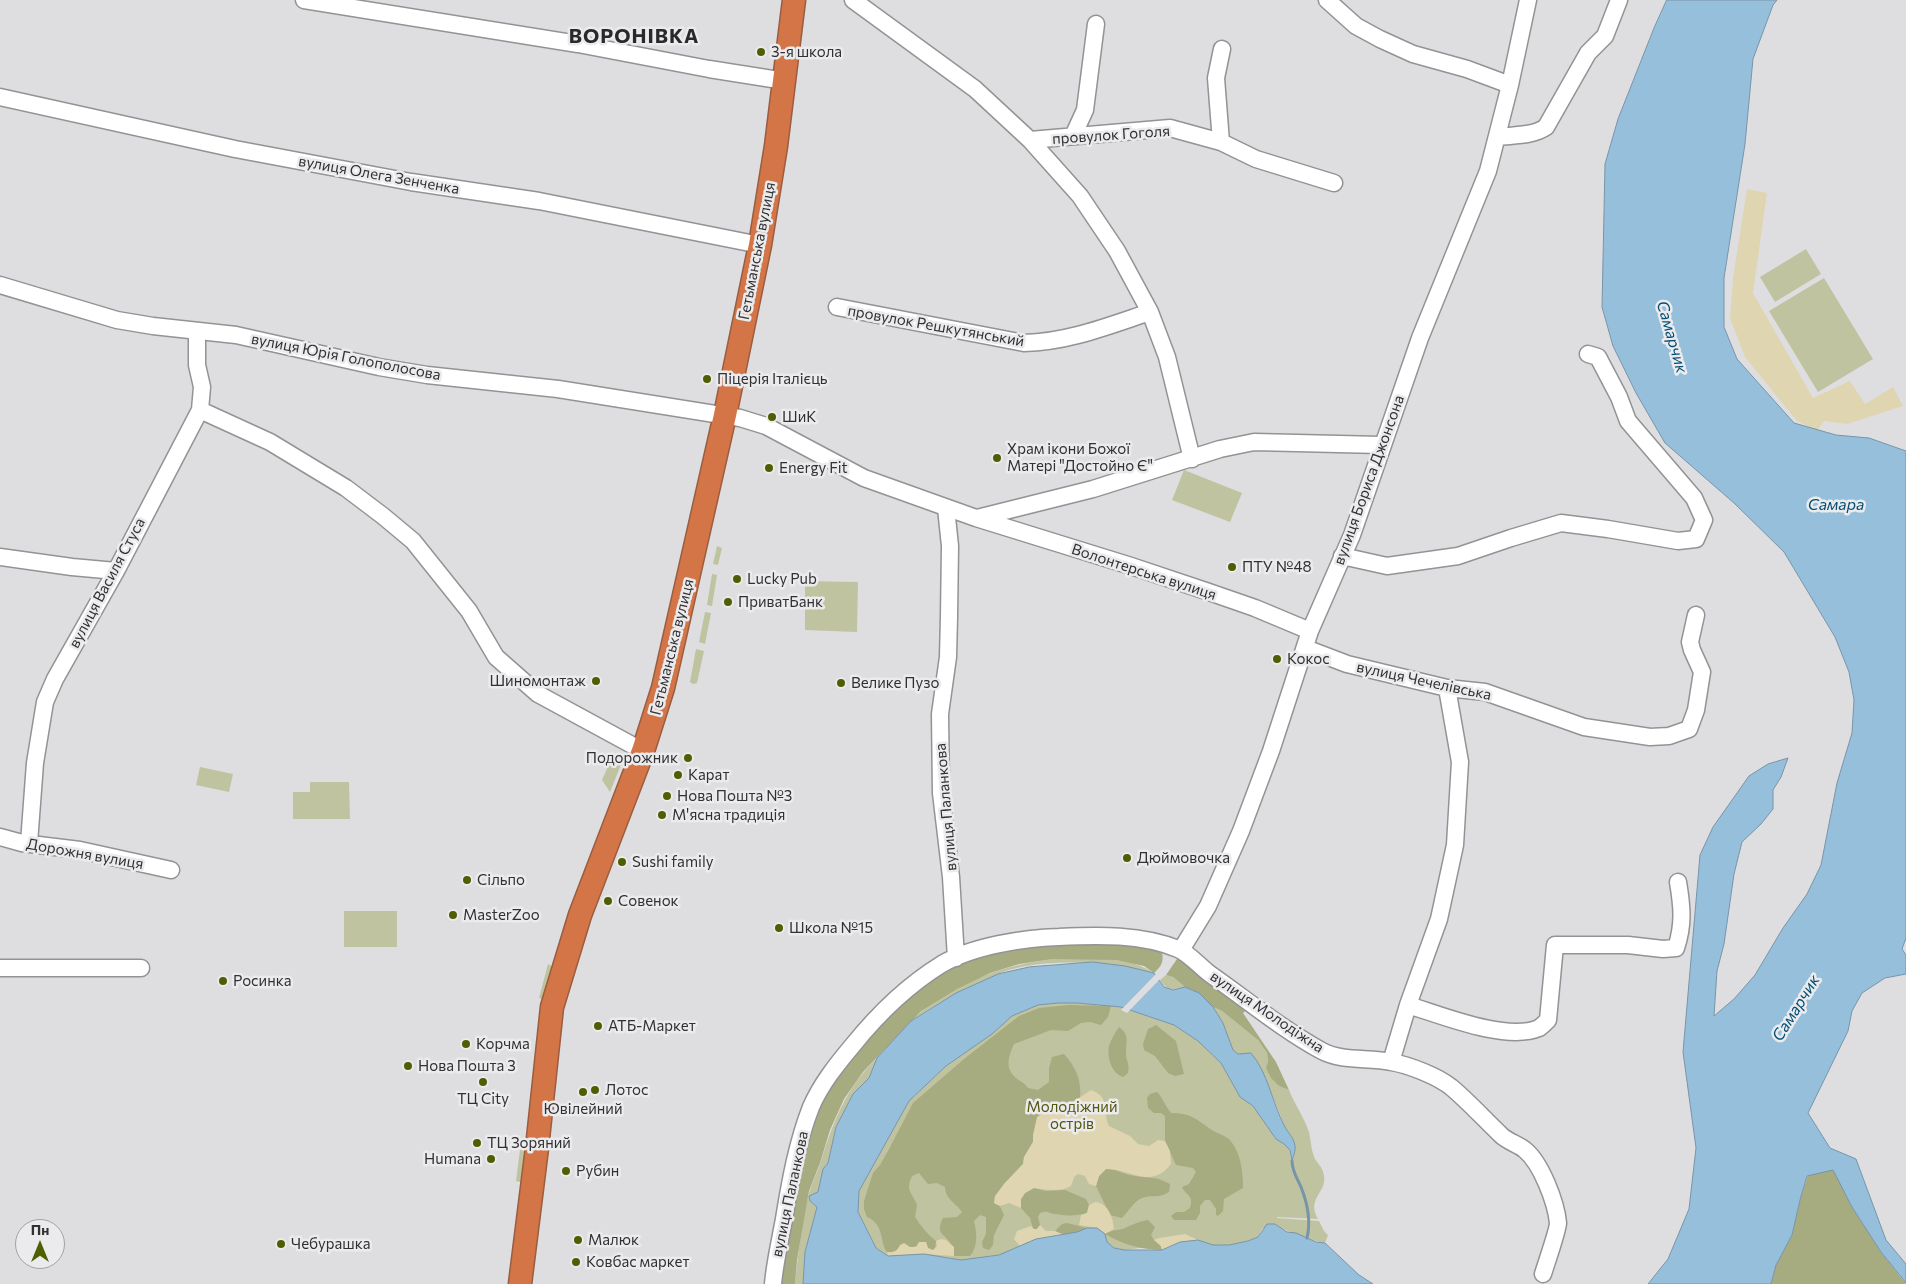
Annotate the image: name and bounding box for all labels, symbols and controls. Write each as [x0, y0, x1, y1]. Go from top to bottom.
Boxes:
district label: ВОРОНІВКА [568, 24, 700, 48]
place label: 3-я школа [771, 43, 842, 61]
marker: 3-я школа [755, 46, 767, 58]
street label: провулок Гоголя [1051, 122, 1171, 148]
street label: вулиця Олега Зенченка [297, 152, 461, 198]
street label: Гетьманська вулиця [735, 181, 779, 321]
water label: Самарчик [1653, 299, 1691, 375]
street label: провулок Решкутянський [846, 302, 1026, 350]
street label: вулиця Юрія Голополосова [250, 330, 442, 384]
place label: Піцерія Італієць [717, 370, 828, 388]
marker: Піцерія Італієць [701, 373, 713, 385]
street label: вулиця Бориса Джонсона [1330, 393, 1408, 567]
place label: ШиК [782, 408, 816, 426]
marker: ШиК [766, 411, 778, 423]
place label: Храм ікони Божої Матері "Достойно Є" [1007, 440, 1153, 475]
marker: Храм ікони Божої Матері "Достойно Є" [991, 452, 1003, 464]
place label: Energy Fit [779, 459, 848, 477]
marker: Energy Fit [763, 462, 775, 474]
water label: Самара [1808, 495, 1864, 515]
street label: вулиця Василя Стуса [65, 515, 149, 651]
street label: Волонтерська вулиця [1069, 540, 1219, 604]
place label: ПТУ №48 [1242, 558, 1312, 576]
marker: ПТУ №48 [1226, 561, 1238, 573]
place label: Lucky Pub [747, 570, 817, 588]
marker: Lucky Pub [731, 573, 743, 585]
street label: Гетьманська вулиця [646, 577, 698, 717]
place label: ПриватБанк [738, 593, 823, 611]
marker: ПриватБанк [722, 596, 734, 608]
place label: Кокос [1287, 650, 1330, 668]
marker: Кокос [1271, 653, 1283, 665]
street label: вулиця Чечелівська [1355, 658, 1493, 704]
place label: Шиномонтаж [489, 672, 586, 690]
place label: Велике Пузо [851, 674, 940, 692]
marker: Шиномонтаж [590, 675, 602, 687]
marker: Велике Пузо [835, 677, 847, 689]
street label: вулиця Паланкова [931, 742, 961, 872]
place label: Подорожник [586, 749, 678, 767]
marker: Подорожник [682, 752, 694, 764]
place label: Карат [688, 766, 729, 784]
marker: Карат [672, 769, 684, 781]
place label: Нова Пошта №3 [677, 787, 792, 805]
marker: Нова Пошта №3 [661, 790, 673, 802]
place label: М'ясна традиція [672, 806, 785, 824]
marker: М'ясна традиція [656, 809, 668, 821]
street label: Дорожня вулиця [25, 835, 145, 873]
place label: Дюймовочка [1137, 849, 1230, 867]
marker: Дюймовочка [1121, 852, 1133, 864]
place label: Sushi family [632, 853, 713, 871]
marker: Sushi family [616, 856, 628, 868]
place label: Сільпо [477, 871, 525, 889]
marker: Сільпо [461, 874, 473, 886]
place label: Совенок [618, 892, 679, 910]
marker: Совенок [602, 895, 614, 907]
place label: MasterZoo [463, 906, 540, 924]
marker: MasterZoo [447, 909, 459, 921]
place label: Школа №15 [789, 919, 873, 937]
marker: Школа №15 [773, 922, 785, 934]
street label: вулиця Молодіжна [1207, 967, 1327, 1057]
water label: Самарчик [1768, 971, 1824, 1045]
place label: Росинка [233, 972, 291, 990]
marker: Росинка [217, 975, 229, 987]
place label: АТБ-Маркет [608, 1017, 696, 1035]
marker: АТБ-Маркет [592, 1020, 604, 1032]
place label: Корчма [476, 1035, 530, 1053]
marker: Корчма [460, 1038, 472, 1050]
place label: Нова Пошта 3 [418, 1057, 516, 1075]
marker: Нова Пошта 3 [402, 1060, 414, 1072]
marker: ТЦ City [477, 1076, 489, 1088]
place label: Лотос [605, 1081, 648, 1099]
marker: Лотос [589, 1084, 601, 1096]
marker: Ювілейний [577, 1086, 589, 1098]
place label: ТЦ City [457, 1090, 509, 1108]
park label: Молодіжний острів [1027, 1098, 1117, 1133]
place label: Ювілейний [543, 1100, 623, 1118]
street label: вулиця Паланкова [768, 1129, 812, 1259]
place label: ТЦ Зоряний [487, 1134, 571, 1152]
marker: ТЦ Зоряний [471, 1137, 483, 1149]
place label: Humana [424, 1150, 481, 1168]
marker: Humana [485, 1153, 497, 1165]
place label: Рубин [576, 1162, 619, 1180]
marker: Рубин [560, 1165, 572, 1177]
north arrow [15, 1219, 65, 1269]
text: Пн [31, 1221, 49, 1238]
place label: Малюк [588, 1231, 639, 1249]
marker: Малюк [572, 1234, 584, 1246]
place label: Чебурашка [291, 1235, 370, 1253]
marker: Чебурашка [275, 1238, 287, 1250]
place label: Ковбас маркет [586, 1253, 689, 1271]
marker: Ковбас маркет [570, 1256, 582, 1268]

